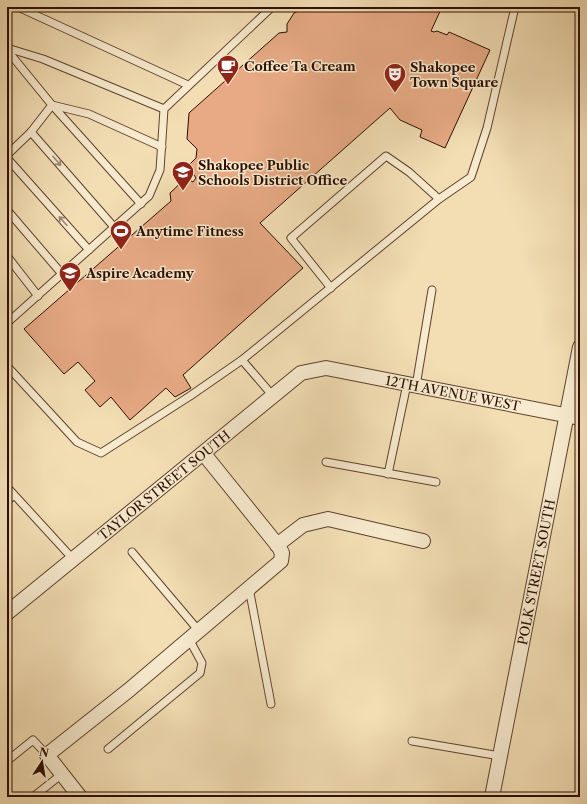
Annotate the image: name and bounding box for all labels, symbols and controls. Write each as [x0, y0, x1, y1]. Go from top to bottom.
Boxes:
cafe icon: Coffee Ta Cream [215, 53, 241, 86]
place label: Coffee Ta Cream [244, 58, 356, 74]
place label: Shakopee Town Square [410, 59, 499, 90]
theatre icon: Shakopee Town Square [382, 61, 408, 94]
one-way arrow [52, 156, 61, 166]
place label: Shakopee Public Schools District Office [198, 157, 347, 188]
school or university icon: Shakopee Public Schools District Office [170, 159, 196, 192]
one-way arrow [59, 215, 68, 226]
sports icon: Anytime Fitness [108, 218, 134, 251]
place label: Anytime Fitness [135, 223, 244, 239]
school or university icon: Aspire Academy [57, 260, 83, 293]
place label: Aspire Academy [85, 265, 195, 281]
street label: 12TH AVENUE WEST [384, 372, 522, 414]
street label: TAYLOR STREET SOUTH [95, 427, 233, 543]
street label: POLK STREET SOUTH [514, 498, 558, 646]
north arrow [22, 742, 62, 782]
text: N [38, 744, 51, 760]

